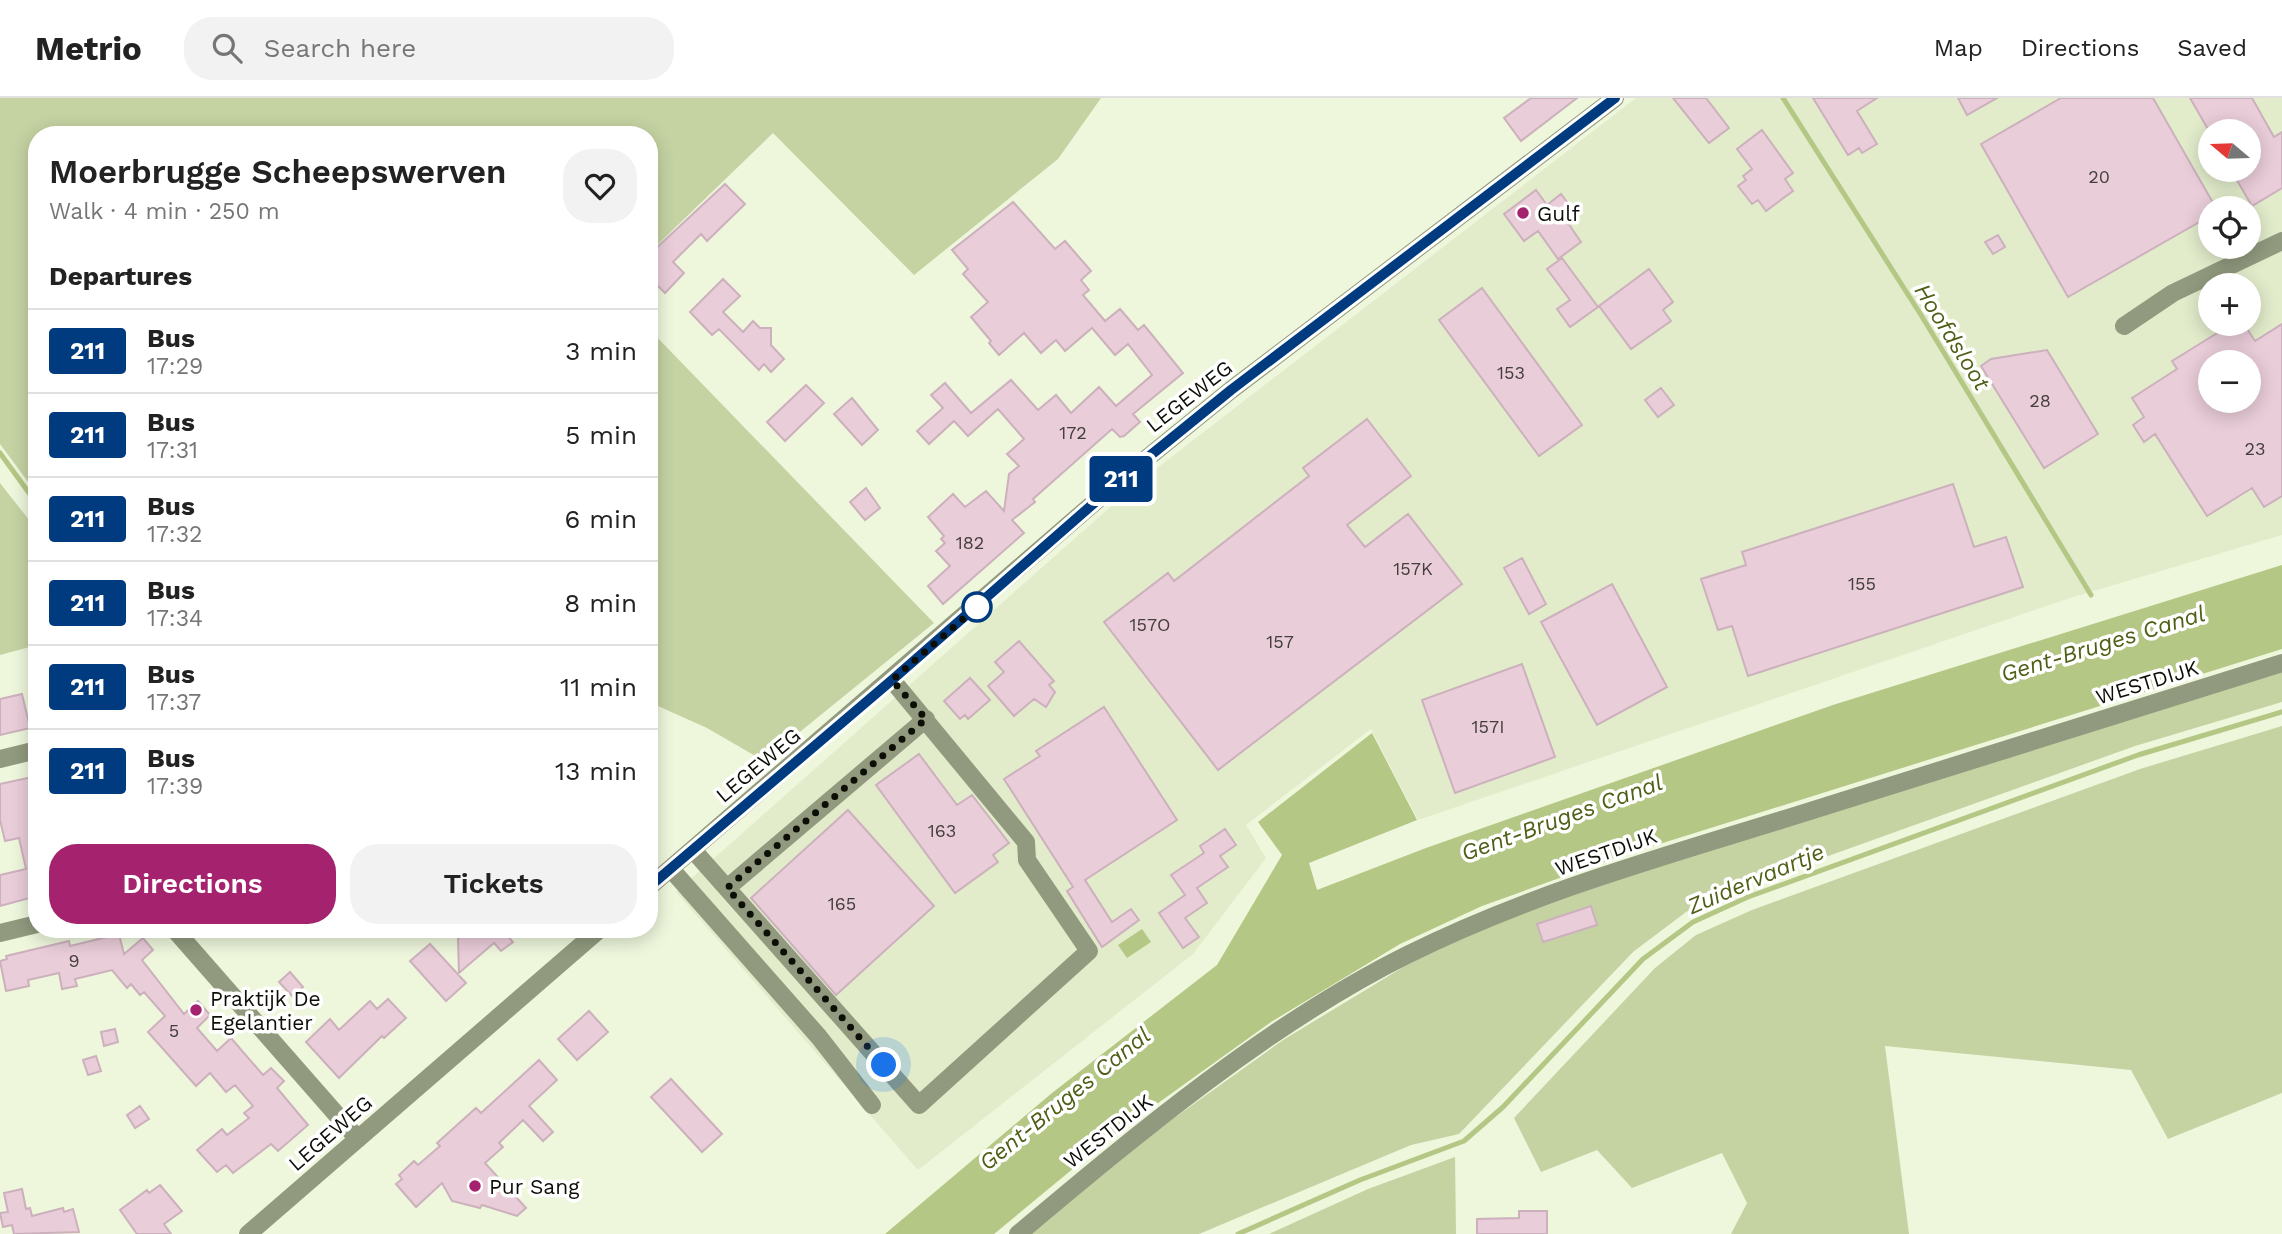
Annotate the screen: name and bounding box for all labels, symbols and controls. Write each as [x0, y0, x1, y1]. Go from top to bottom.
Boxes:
search box [184, 17, 674, 80]
text: Metrio [35, 29, 142, 68]
icon: search [208, 29, 246, 67]
text: Search here [264, 33, 416, 63]
text: Map [1934, 34, 1983, 62]
text: Directions [2021, 34, 2139, 62]
text: Saved [2177, 34, 2247, 62]
north arrow [2198, 119, 2261, 182]
map controls [2198, 119, 2261, 413]
button: heart [563, 149, 637, 223]
text: Moerbrugge Scheepswerven [49, 152, 507, 191]
house number: 20 [2088, 166, 2110, 187]
button: locate [2198, 196, 2261, 259]
text: Walk · 4 min · 250 m [49, 198, 280, 225]
place label: Gulf [1537, 201, 1580, 226]
marker: Gulf [1515, 205, 1531, 221]
text: Departures [49, 261, 192, 291]
button: + [2198, 273, 2261, 336]
water label: Hoofdsloot [1909, 279, 1996, 396]
text: Bus [147, 323, 195, 353]
text: 3 min [565, 336, 637, 366]
text: 211 [70, 337, 105, 365]
button: − [2198, 350, 2261, 413]
text: 17:29 [147, 353, 203, 380]
street label: LEGEWEG [1141, 355, 1237, 437]
house number: 153 [1497, 362, 1525, 383]
house number: 28 [2029, 390, 2051, 411]
text: Bus [147, 407, 195, 437]
text: 5 min [565, 420, 637, 450]
text: 211 [70, 421, 105, 449]
house number: 172 [1059, 422, 1087, 443]
text: 17:31 [147, 437, 198, 464]
house number: 23 [2245, 438, 2266, 459]
line badge: 211 [1081, 456, 1161, 502]
text: 211 [1104, 465, 1139, 493]
text: Bus [147, 491, 195, 521]
text: 6 min [565, 504, 637, 534]
text: 211 [70, 505, 105, 533]
text: 17:32 [147, 521, 203, 548]
house number: 182 [956, 532, 984, 553]
house number: 157K [1393, 558, 1433, 579]
house number: 155 [1848, 573, 1876, 594]
text: Bus [147, 575, 195, 605]
text: 8 min [564, 588, 637, 618]
text: 211 [70, 589, 105, 617]
unlabelled marker [962, 592, 992, 622]
water label: Gent-Bruges Canal [1997, 600, 2209, 688]
text: 17:34 [147, 605, 203, 632]
house number: 157O [1130, 614, 1170, 635]
house number: 157 [1266, 631, 1294, 652]
street label: WESTDIJK [2093, 654, 2202, 709]
text: Bus [147, 659, 195, 689]
text: 11 min [560, 672, 637, 702]
text: 211 [70, 673, 105, 701]
text: 17:37 [147, 689, 201, 716]
house number: 157I [1472, 716, 1504, 737]
street label: LEGEWEG [711, 722, 805, 808]
text: Bus [147, 743, 195, 773]
text: 13 min [555, 756, 637, 786]
text: 211 [70, 757, 105, 785]
water label: Gent-Bruges Canal [1458, 769, 1666, 867]
text: 17:39 [147, 773, 203, 800]
house number: 163 [928, 820, 956, 841]
street label: WESTDIJK [1552, 823, 1660, 881]
water label: Zuidervaartje [1683, 838, 1828, 920]
button: Directions [49, 844, 336, 924]
button: Tickets [350, 844, 637, 924]
house number: 165 [828, 893, 856, 914]
house number: 9 [68, 950, 80, 971]
place label: Praktijk De Egelantier [210, 986, 321, 1035]
marker: Praktijk De Egelantier [188, 1002, 204, 1018]
house number: 5 [169, 1020, 179, 1041]
water label: Gent-Bruges Canal [974, 1022, 1156, 1176]
your location [866, 1047, 901, 1082]
street label: WESTDIJK [1058, 1088, 1158, 1174]
street label: LEGEWEG [283, 1090, 377, 1176]
place label: Pur Sang [489, 1174, 580, 1199]
marker: Pur Sang [467, 1178, 483, 1194]

